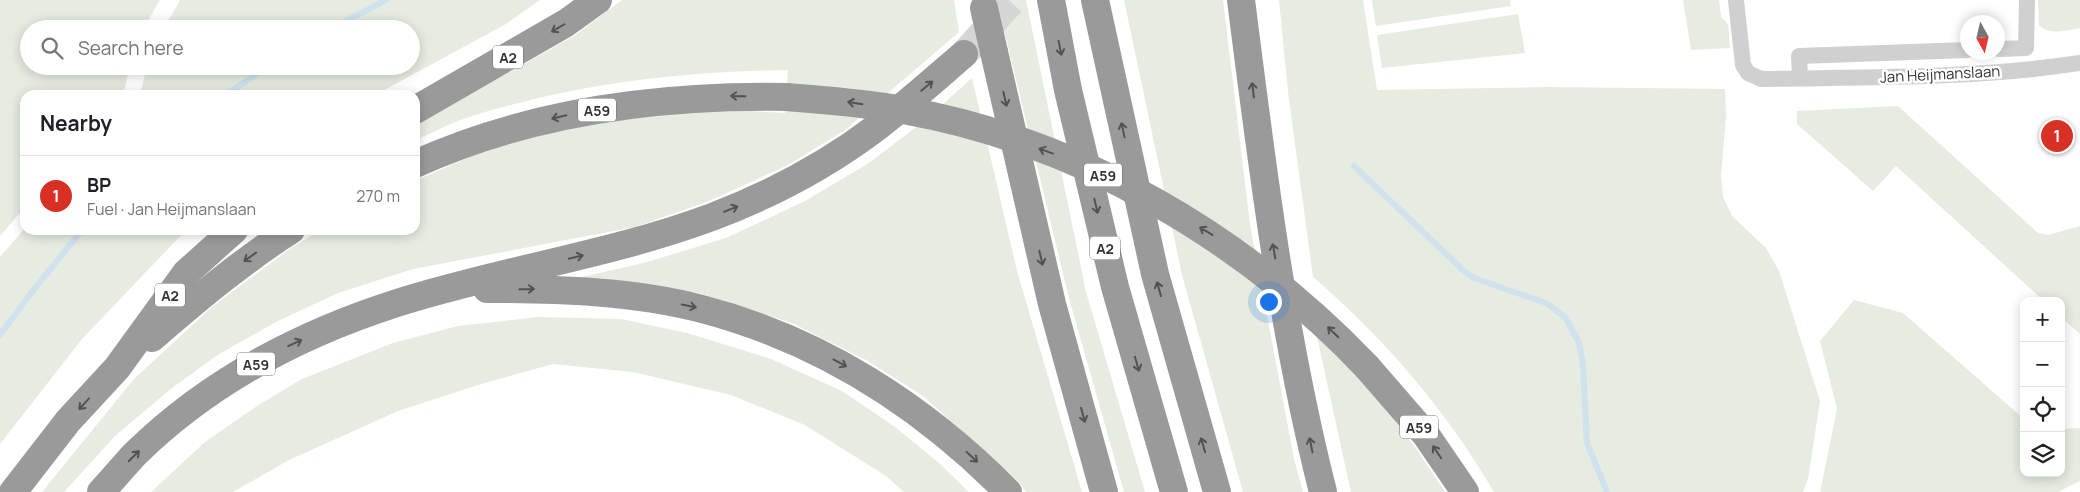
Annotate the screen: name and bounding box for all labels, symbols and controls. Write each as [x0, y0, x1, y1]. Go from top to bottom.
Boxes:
north arrow [1960, 15, 2005, 60]
search box [20, 20, 420, 75]
one-way arrow [551, 23, 566, 33]
icon: search [38, 34, 66, 62]
text: Search here [78, 35, 184, 61]
one-way arrow [1056, 39, 1065, 55]
road number: A2 [493, 46, 523, 68]
street label: Jan Heijmanslaan [1879, 60, 2001, 88]
one-way arrow [920, 81, 933, 92]
one-way arrow [1248, 82, 1258, 98]
one-way arrow [730, 91, 746, 101]
one-way arrow [1001, 91, 1010, 107]
one-way arrow [847, 97, 863, 107]
road number: A59 [578, 98, 616, 122]
text: Nearby [40, 109, 112, 137]
one-way arrow [552, 113, 568, 122]
pin: 1 [2041, 117, 2073, 155]
one-way arrow [1118, 123, 1127, 139]
one-way arrow [1038, 146, 1054, 155]
road number: A59 [1084, 164, 1122, 186]
text: BP [87, 172, 111, 198]
text: 1 [52, 185, 60, 207]
text: 270 m [356, 185, 400, 207]
text: Fuel · Jan Heijmanslaan [87, 198, 256, 220]
one-way arrow [1092, 198, 1101, 214]
one-way arrow [723, 204, 738, 213]
one-way arrow [1200, 226, 1214, 236]
road number: A2 [1090, 237, 1120, 260]
one-way arrow [1269, 243, 1279, 259]
one-way arrow [1037, 249, 1046, 265]
one-way arrow [567, 251, 583, 261]
one-way arrow [243, 252, 257, 262]
one-way arrow [1154, 281, 1163, 297]
road number: A2 [155, 284, 185, 306]
one-way arrow [518, 284, 535, 294]
your location [1256, 289, 1282, 315]
map controls [2020, 297, 2065, 477]
button: + [2020, 297, 2065, 342]
one-way arrow [680, 302, 696, 311]
one-way arrow [1327, 326, 1339, 338]
one-way arrow [287, 338, 302, 347]
button: − [2020, 342, 2065, 387]
road number: A59 [237, 352, 275, 376]
one-way arrow [1132, 355, 1142, 371]
one-way arrow [832, 359, 847, 368]
button: locate [2020, 387, 2065, 432]
one-way arrow [78, 398, 90, 411]
one-way arrow [1078, 407, 1088, 423]
road number: A59 [1400, 416, 1438, 438]
button: layers [2020, 432, 2065, 477]
one-way arrow [1306, 437, 1315, 453]
one-way arrow [1198, 438, 1208, 454]
one-way arrow [1432, 445, 1442, 459]
one-way arrow [128, 450, 140, 462]
one-way arrow [966, 451, 979, 463]

